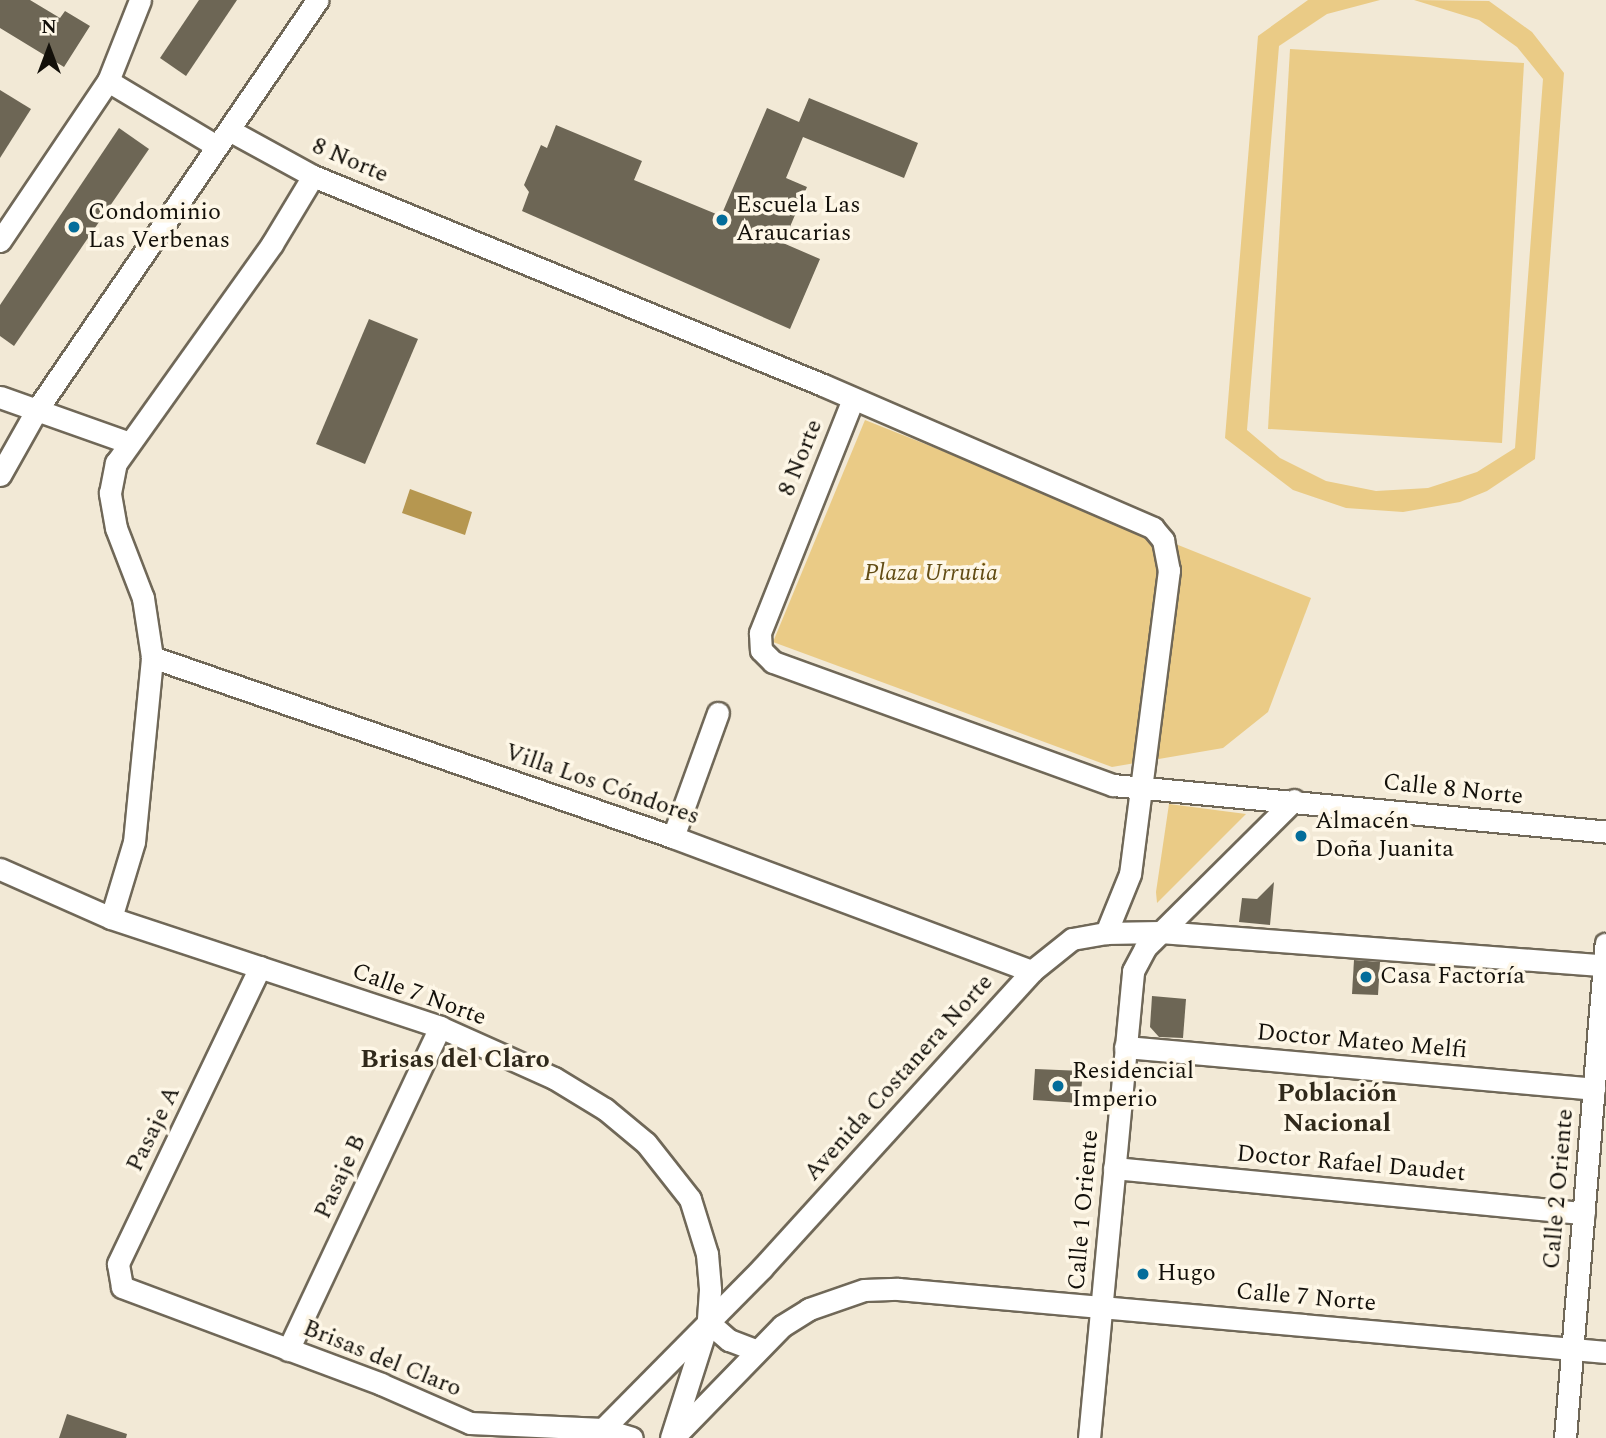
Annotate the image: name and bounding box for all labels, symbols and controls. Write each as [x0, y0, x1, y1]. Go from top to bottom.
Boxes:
text: N [41, 13, 57, 42]
north arrow [14, 14, 84, 84]
street label: 8 Norte [308, 132, 392, 190]
place label: Escuela Las Araucarias [736, 192, 861, 248]
place label: Condominio Las Verbenas [88, 199, 230, 255]
marker: Escuela Las Araucarias [714, 212, 730, 228]
marker: Condominio Las Verbenas [66, 219, 82, 235]
street label: 8 Norte [773, 416, 829, 500]
park label: Plaza Urrutia [864, 560, 998, 588]
street label: Villa Los Cóndores [501, 738, 703, 832]
street label: Calle 8 Norte [1382, 768, 1524, 812]
place label: Almacén Doña Juanita [1315, 808, 1454, 864]
marker: Almacén Doña Juanita [1293, 828, 1309, 844]
street label: Calle 7 Norte [348, 957, 490, 1033]
place label: Casa Factoría [1380, 963, 1525, 991]
street label: Avenida Costanera Norte [799, 969, 999, 1187]
marker: Casa Factoría [1358, 969, 1374, 985]
street label: Doctor Mateo Melfi [1255, 1018, 1469, 1066]
district label: Brisas del Claro [360, 1044, 550, 1076]
place label: Residencial Imperio [1072, 1058, 1194, 1114]
marker: Residencial Imperio [1050, 1078, 1066, 1094]
district label: Población Nacional [1277, 1078, 1397, 1140]
street label: Pasaje A [121, 1081, 187, 1177]
street label: Calle 2 Oriente [1538, 1108, 1580, 1270]
street label: Calle 1 Oriente [1063, 1129, 1105, 1291]
street label: Pasaje B [309, 1130, 373, 1224]
street label: Doctor Rafael Daudet [1235, 1140, 1467, 1188]
place label: Hugo [1157, 1260, 1216, 1288]
marker: Hugo [1135, 1266, 1151, 1282]
street label: Calle 7 Norte [1235, 1278, 1377, 1318]
street label: Brisas del Claro [299, 1314, 465, 1404]

